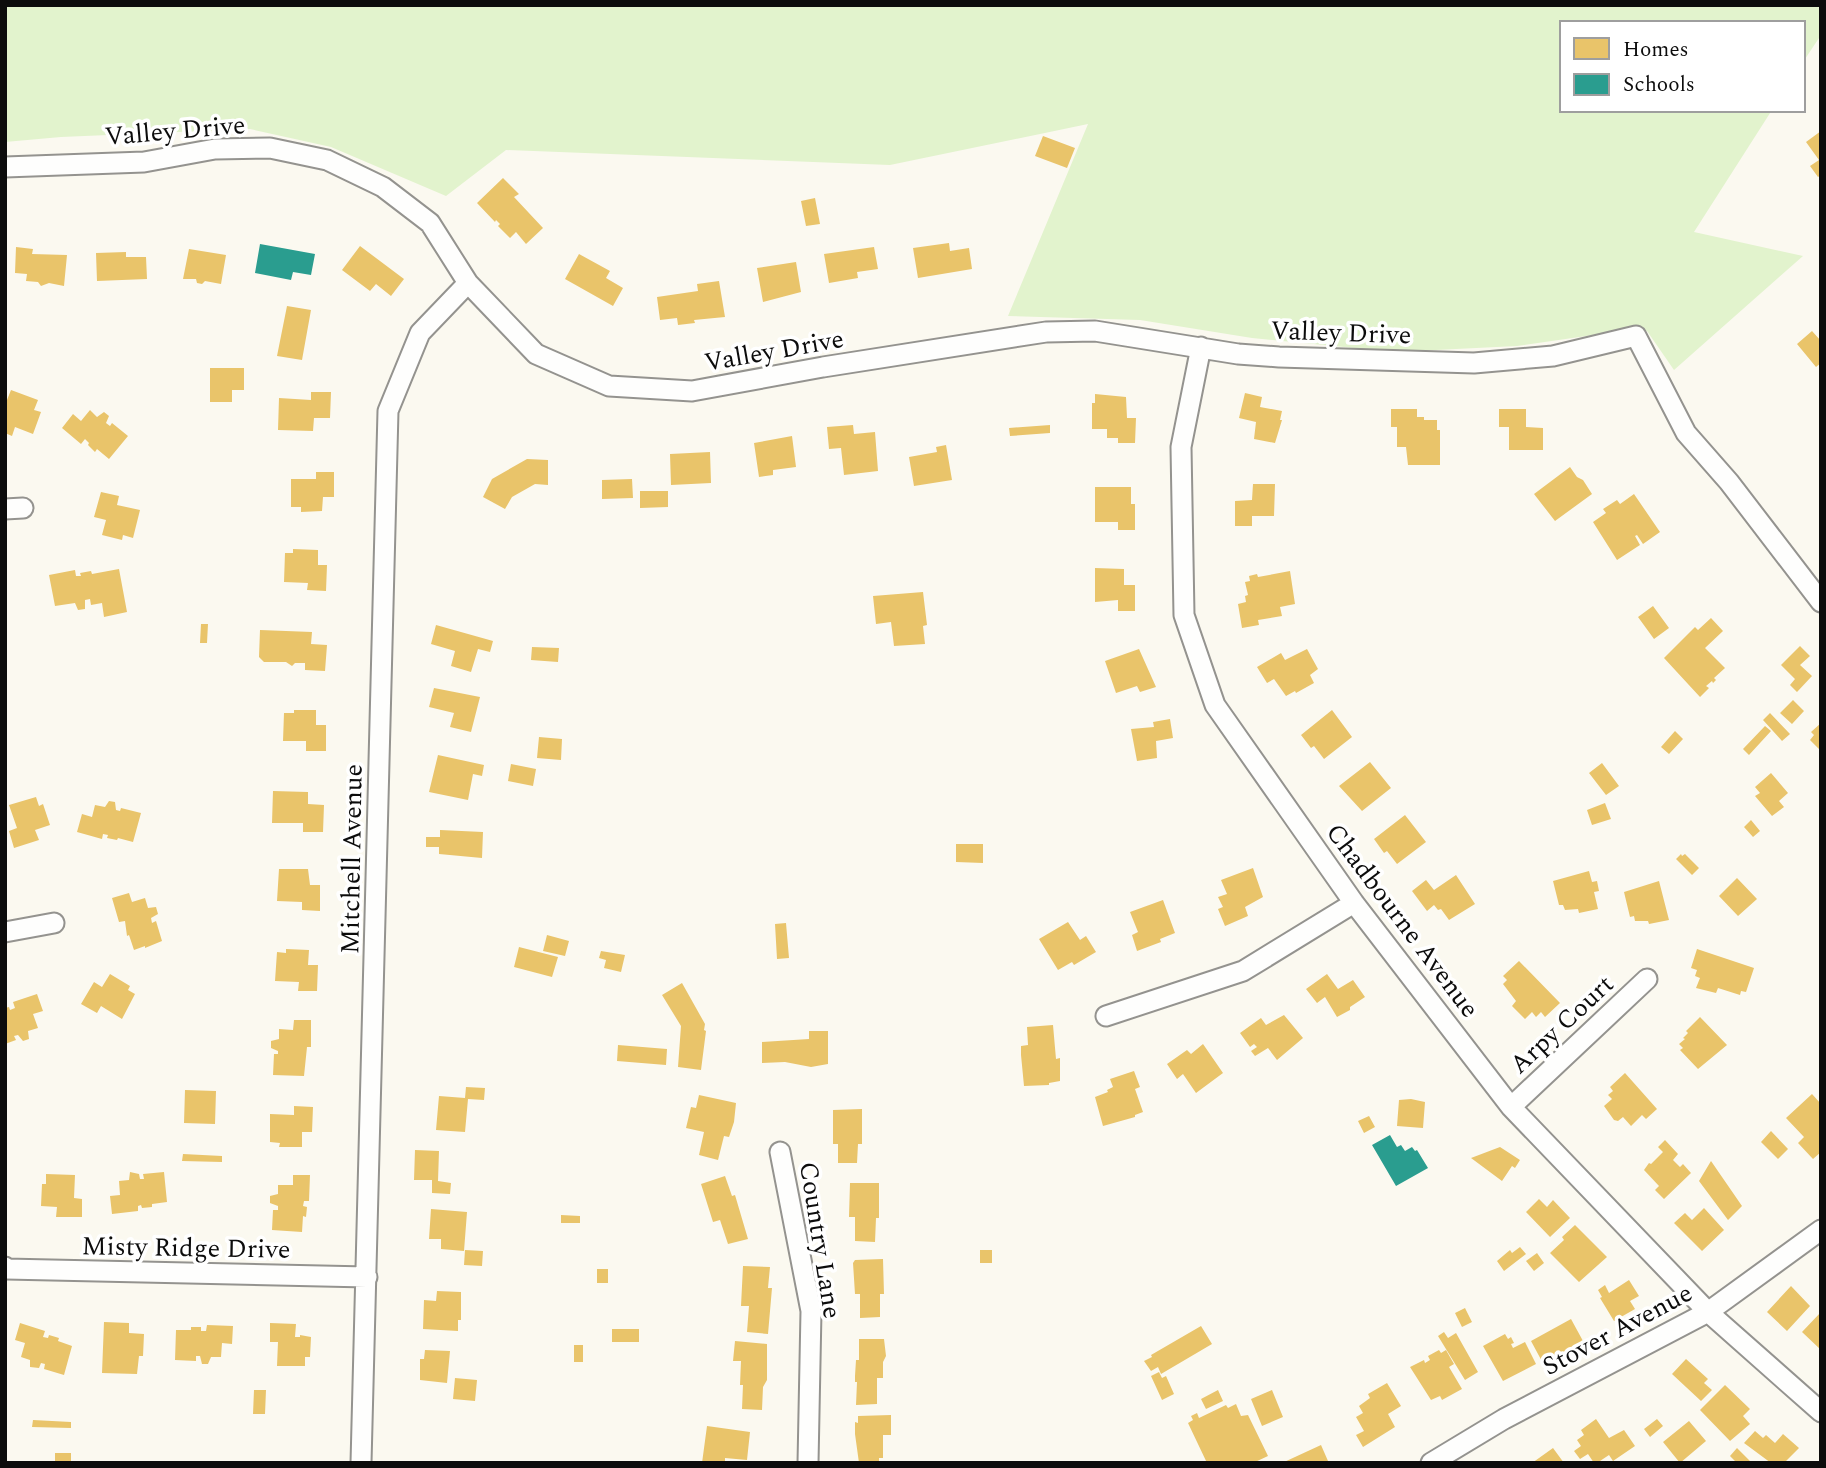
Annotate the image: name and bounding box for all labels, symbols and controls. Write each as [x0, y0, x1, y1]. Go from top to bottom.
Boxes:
legend [1560, 21, 1805, 112]
text: Homes [1623, 34, 1689, 66]
text: Schools [1623, 69, 1695, 101]
street label: Valley Drive [103, 105, 247, 157]
street label: Valley Drive [1270, 311, 1412, 355]
street label: Valley Drive [701, 319, 847, 383]
street label: Mitchell Avenue [330, 764, 374, 954]
street label: Chadbourne Avenue [1316, 815, 1489, 1026]
street label: Arpy Court [1500, 966, 1623, 1084]
street label: Country Lane [788, 1159, 852, 1321]
street label: Misty Ridge Drive [81, 1226, 291, 1270]
street label: Stover Avenue [1535, 1273, 1700, 1386]

